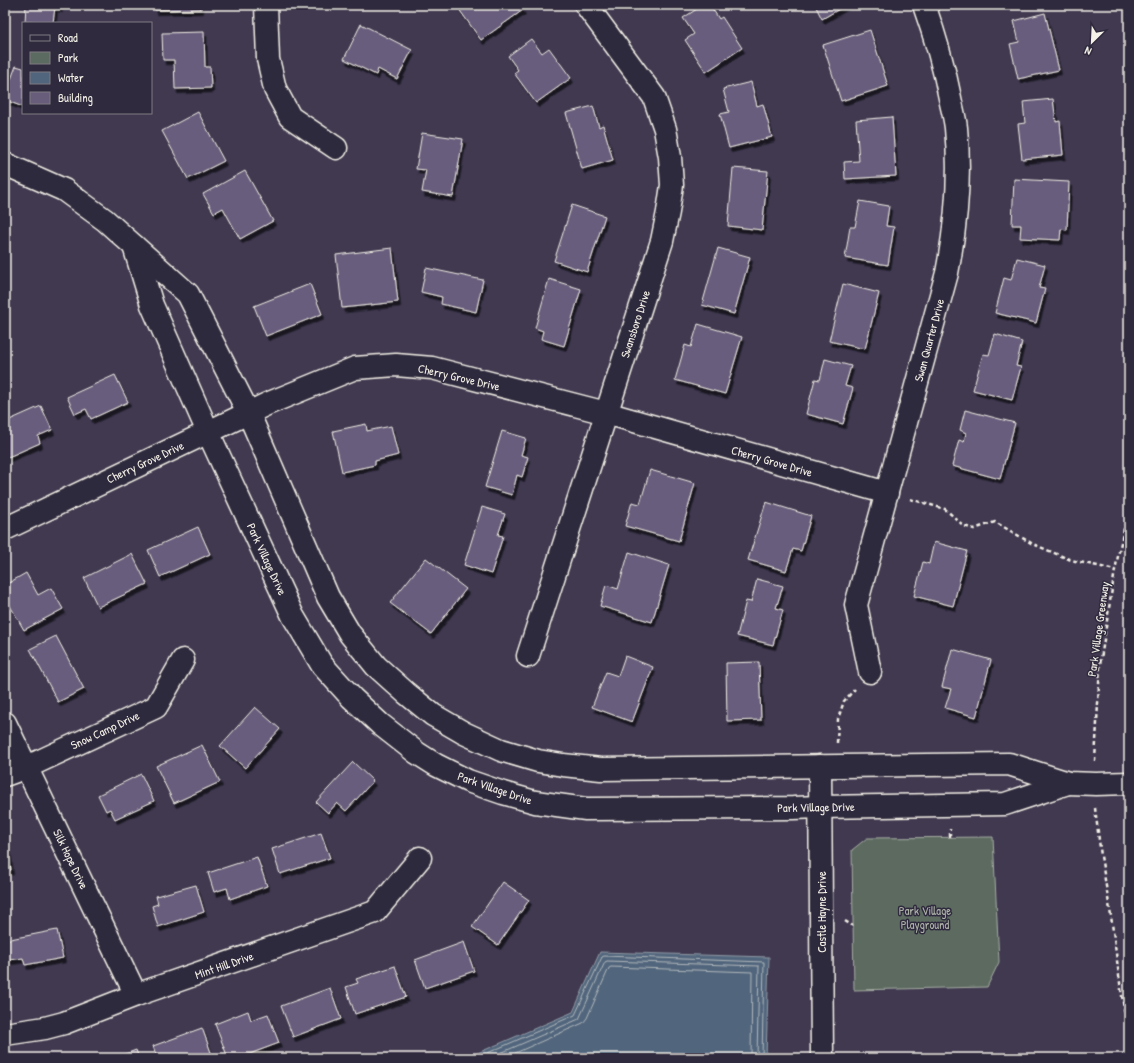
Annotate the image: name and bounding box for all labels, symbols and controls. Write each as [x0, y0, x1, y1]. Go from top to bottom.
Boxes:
legend [22, 22, 152, 114]
north arrow [1072, 22, 1112, 62]
text: Road [58, 29, 78, 46]
text: N [1082, 43, 1093, 59]
text: Park [58, 49, 78, 66]
text: Water [58, 69, 84, 86]
text: Building [58, 89, 93, 106]
street label: Swansboro Drive [616, 288, 654, 360]
street label: Swan Quarter Drive [910, 297, 948, 383]
street label: Cherry Grove Drive [416, 359, 502, 395]
street label: Cherry Grove Drive [104, 437, 187, 487]
street label: Cherry Grove Drive [729, 441, 815, 481]
street label: Park Village Drive [243, 520, 291, 598]
street label: Park Village Greenway [1083, 580, 1113, 678]
street label: Snow Camp Drive [68, 707, 142, 753]
street label: Park Village Drive [456, 767, 535, 809]
street label: Park Village Drive [777, 798, 855, 816]
street label: Silk Hope Drive [49, 826, 93, 892]
street label: Castle Hayne Drive [813, 871, 830, 953]
park label: Park Village Playground [899, 902, 951, 933]
street label: Mint Hill Drive [192, 947, 256, 983]

